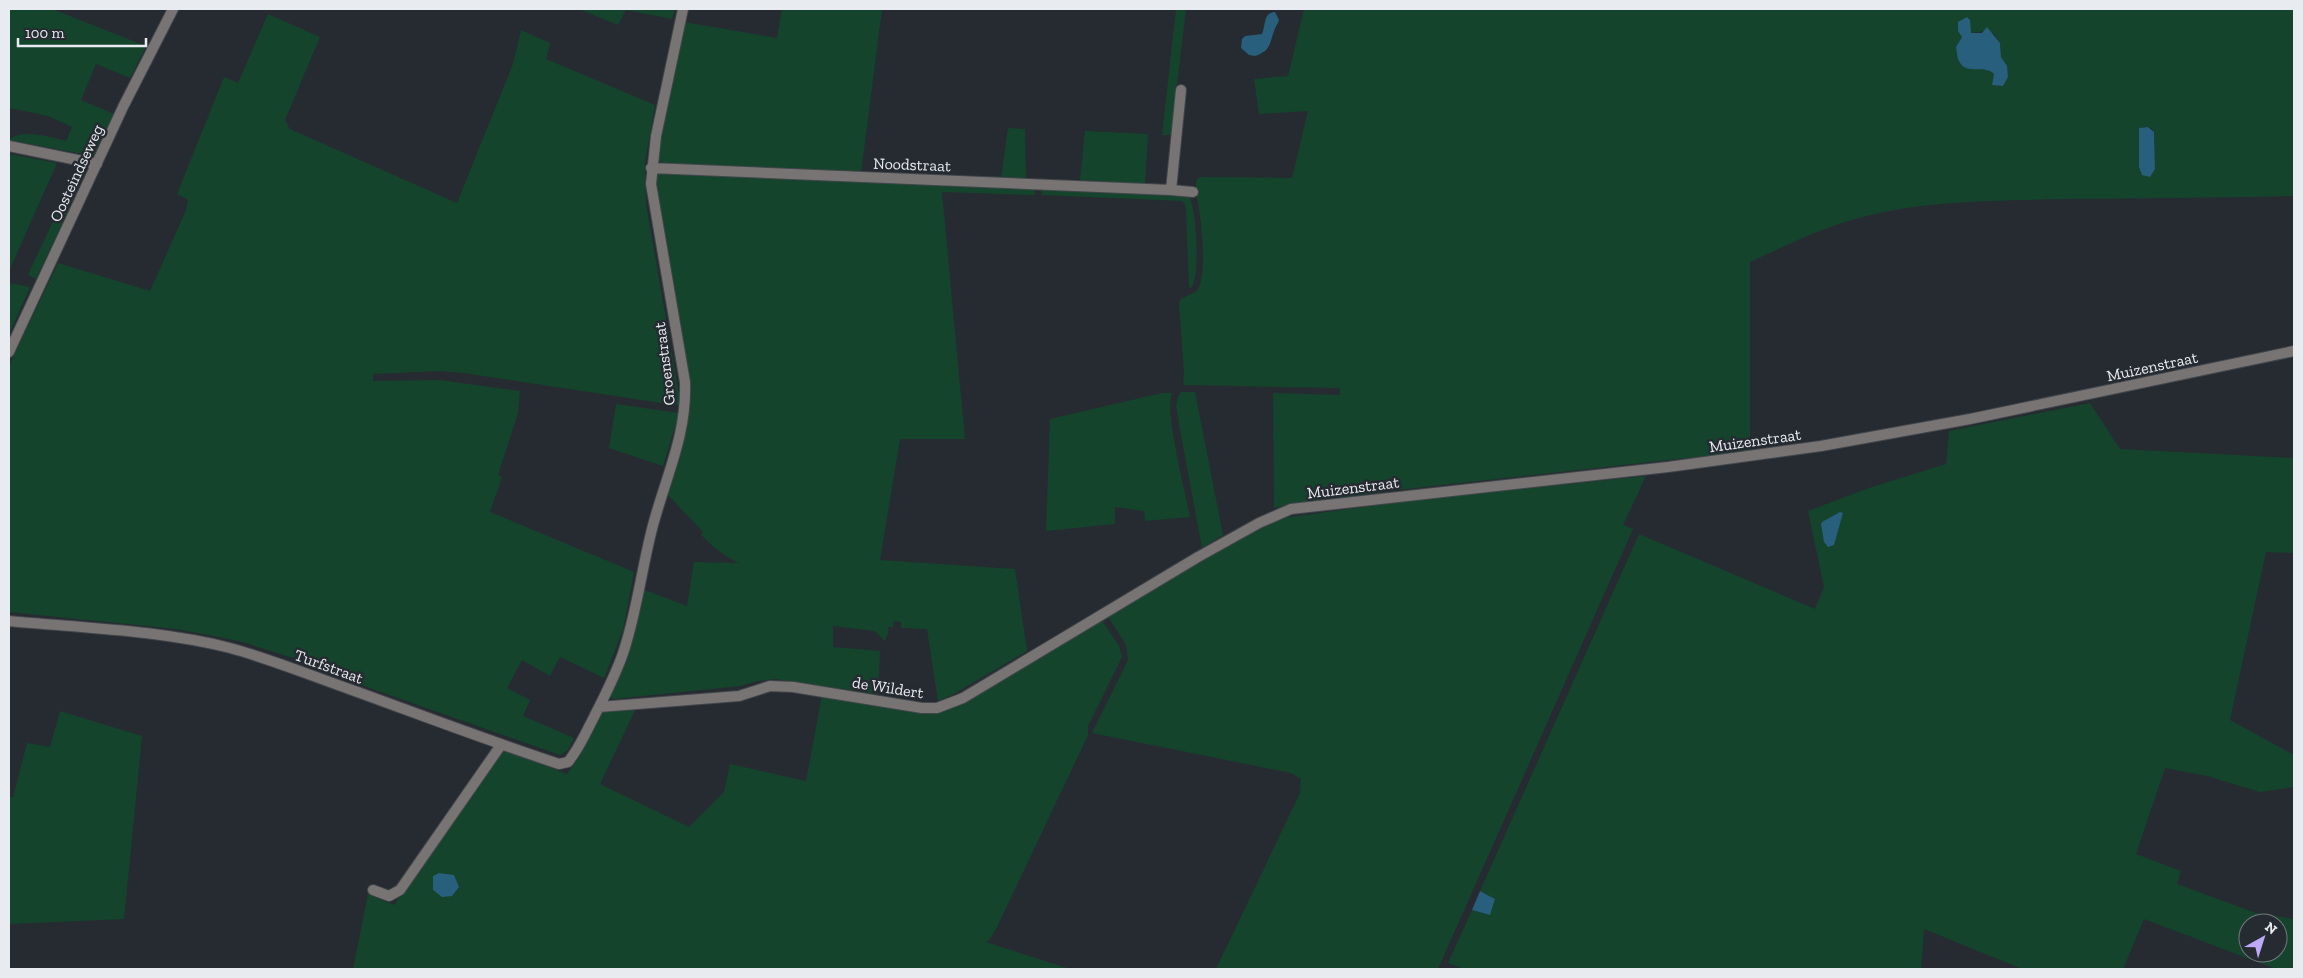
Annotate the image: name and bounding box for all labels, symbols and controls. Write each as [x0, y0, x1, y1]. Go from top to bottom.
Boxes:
scale bar [18, 15, 145, 47]
text: 100 m [25, 24, 64, 42]
street label: Oosteindseweg [46, 121, 107, 225]
street label: Noodstraat [873, 154, 951, 175]
street label: Groenstraat [650, 321, 679, 407]
street label: Muizenstraat [2105, 348, 2199, 385]
street label: Muizenstraat [1708, 425, 1802, 456]
street label: Muizenstraat [1306, 472, 1400, 503]
street label: Turfstraat [292, 645, 366, 688]
street label: de Wildert [851, 672, 925, 703]
north arrow [2238, 913, 2288, 963]
text: N [2261, 918, 2281, 938]

